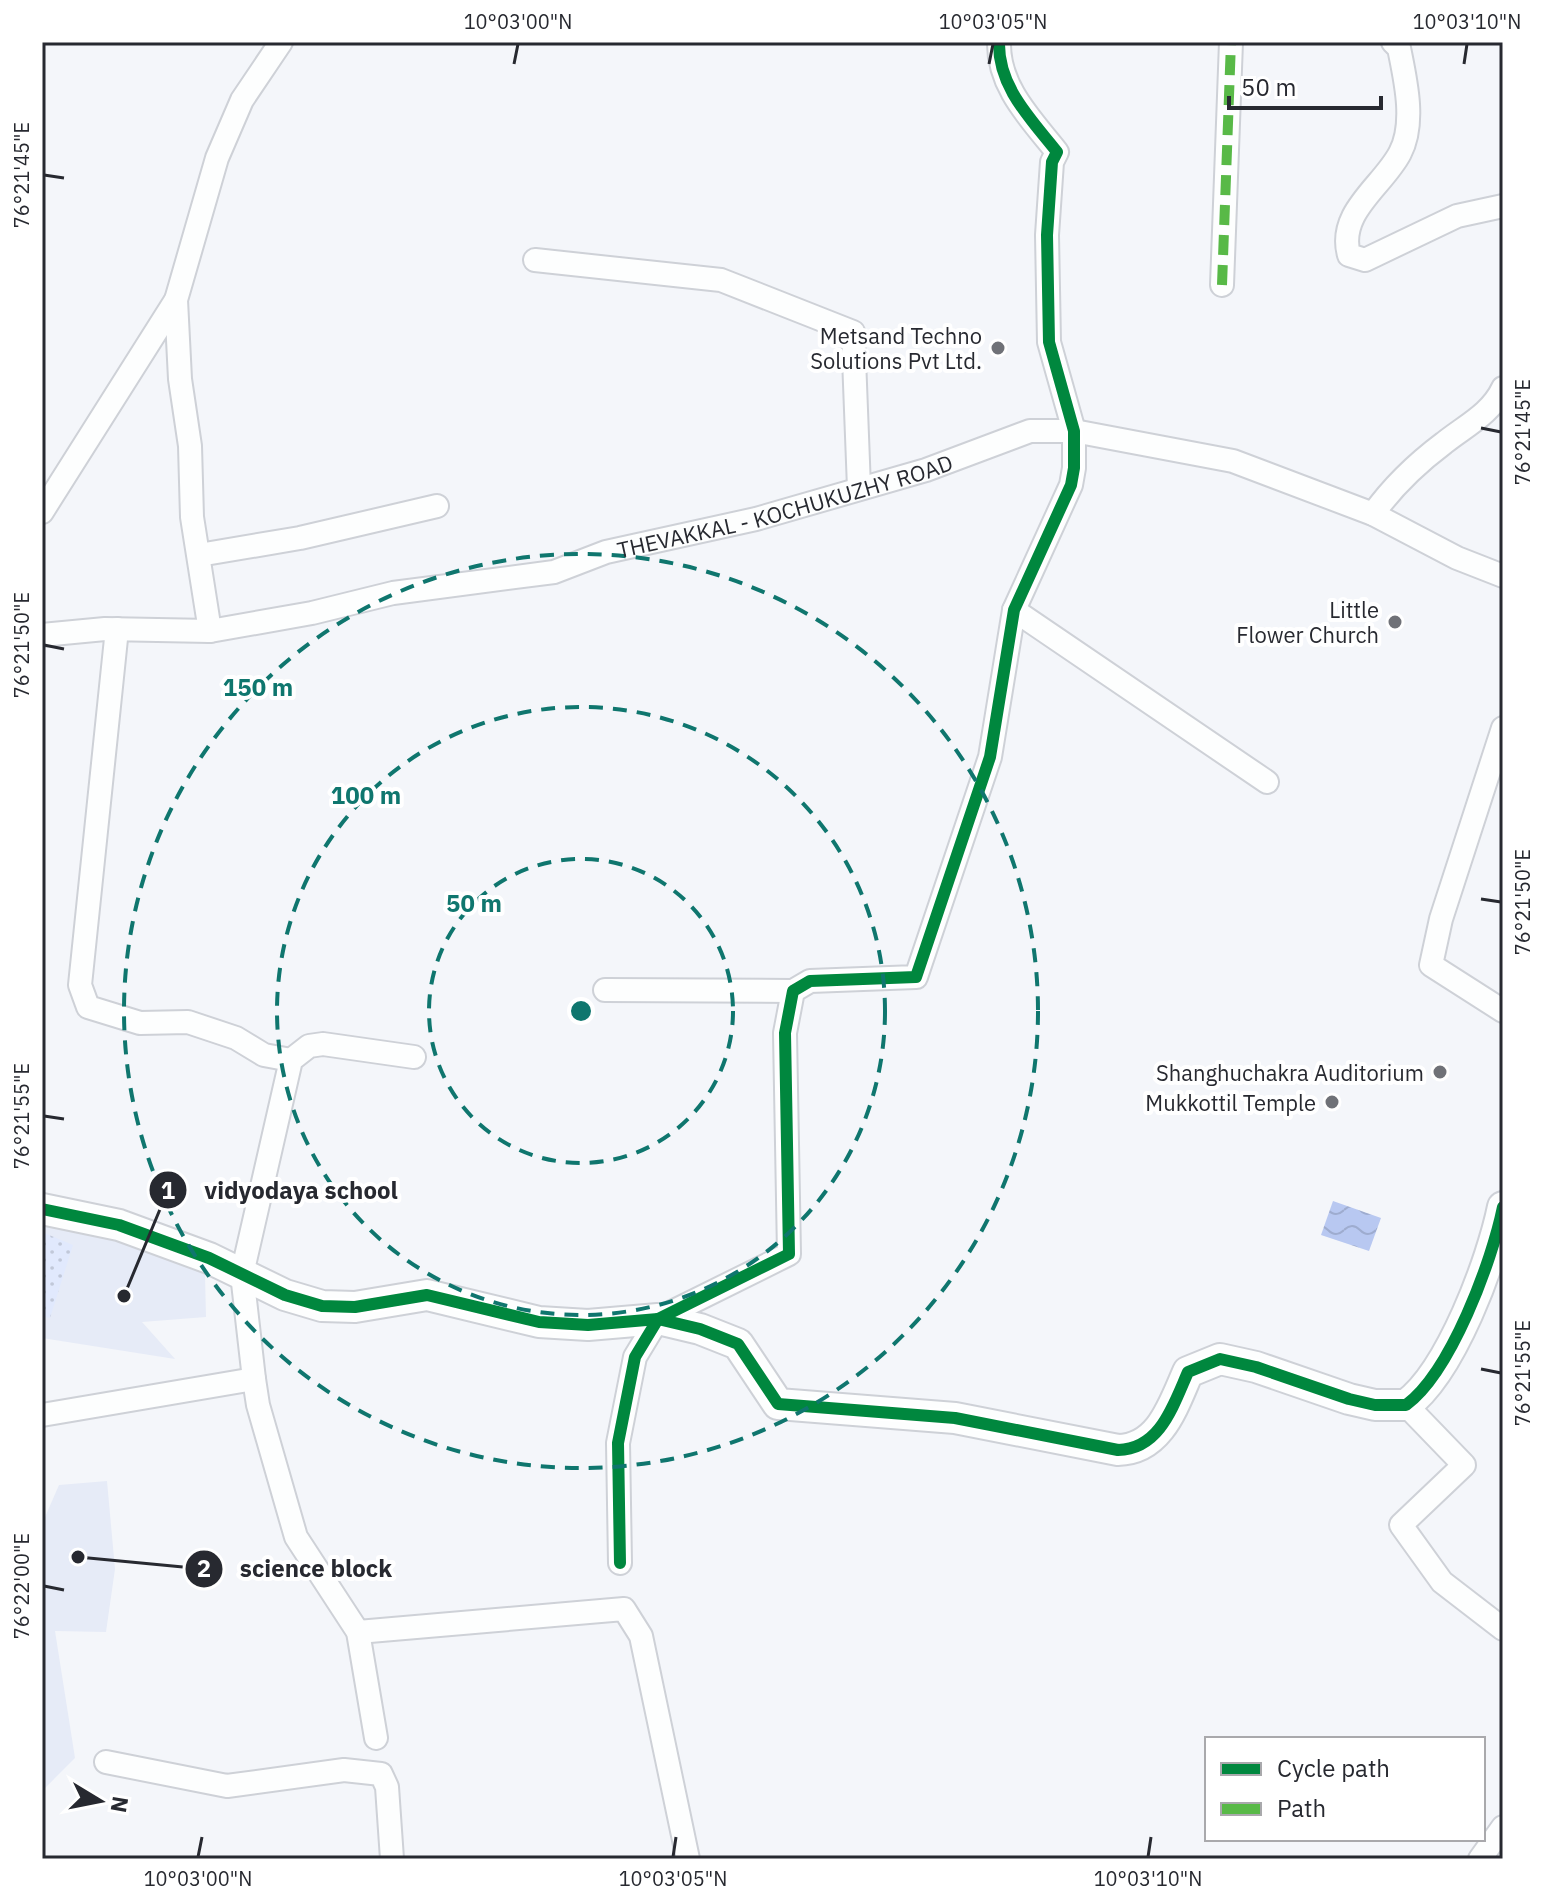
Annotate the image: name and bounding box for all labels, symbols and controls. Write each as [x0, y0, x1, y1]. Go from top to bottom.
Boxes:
text: 10°03'00"N [464, 8, 572, 35]
text: 10°03'05"N [939, 8, 1047, 35]
text: 10°03'10"N [1413, 8, 1521, 35]
scale bar [1229, 60, 1381, 110]
text: 50 m [1241, 71, 1296, 103]
text: 76°21'45"E [8, 122, 35, 228]
place label: Metsand Techno Solutions Pvt Ltd. [810, 321, 982, 375]
marker: Metsand Techno Solutions Pvt Ltd. [989, 339, 1007, 357]
text: 76°21'45"E [1509, 379, 1536, 485]
street label: THEVAKKAL - KOCHUKUZHY ROAD [614, 447, 957, 564]
text: 76°21'50"E [8, 592, 35, 698]
place label: Little Flower Church [1236, 595, 1379, 649]
marker: Little Flower Church [1386, 613, 1404, 631]
text: 150 m [223, 671, 293, 703]
text: 100 m [331, 779, 401, 811]
text: 76°21'50"E [1509, 849, 1536, 955]
text: 50 m [446, 887, 502, 919]
centre of rings [567, 997, 595, 1025]
place label: Shanghuchakra Auditorium [1156, 1058, 1424, 1087]
text: 76°21'55"E [8, 1063, 35, 1169]
marker: Shanghuchakra Auditorium [1431, 1063, 1449, 1081]
place label: Mukkottil Temple [1145, 1088, 1316, 1117]
marker: Mukkottil Temple [1323, 1093, 1341, 1111]
callout: vidyodaya school [148, 1166, 414, 1214]
text: 1 [161, 1174, 175, 1206]
text: vidyodaya school [204, 1174, 398, 1206]
text: 76°21'55"E [1509, 1320, 1536, 1426]
text: 76°22'00"E [8, 1533, 35, 1639]
callout: science block [184, 1545, 408, 1593]
text: 2 [197, 1552, 211, 1584]
text: science block [240, 1552, 392, 1584]
legend [1205, 1737, 1485, 1841]
text: Cycle path [1277, 1752, 1390, 1784]
north arrow [60, 1761, 140, 1841]
text: Path [1277, 1792, 1326, 1824]
text: N [105, 1794, 136, 1815]
text: 10°03'00"N [144, 1865, 252, 1892]
text: 10°03'05"N [619, 1865, 727, 1892]
text: 10°03'10"N [1094, 1865, 1202, 1892]

